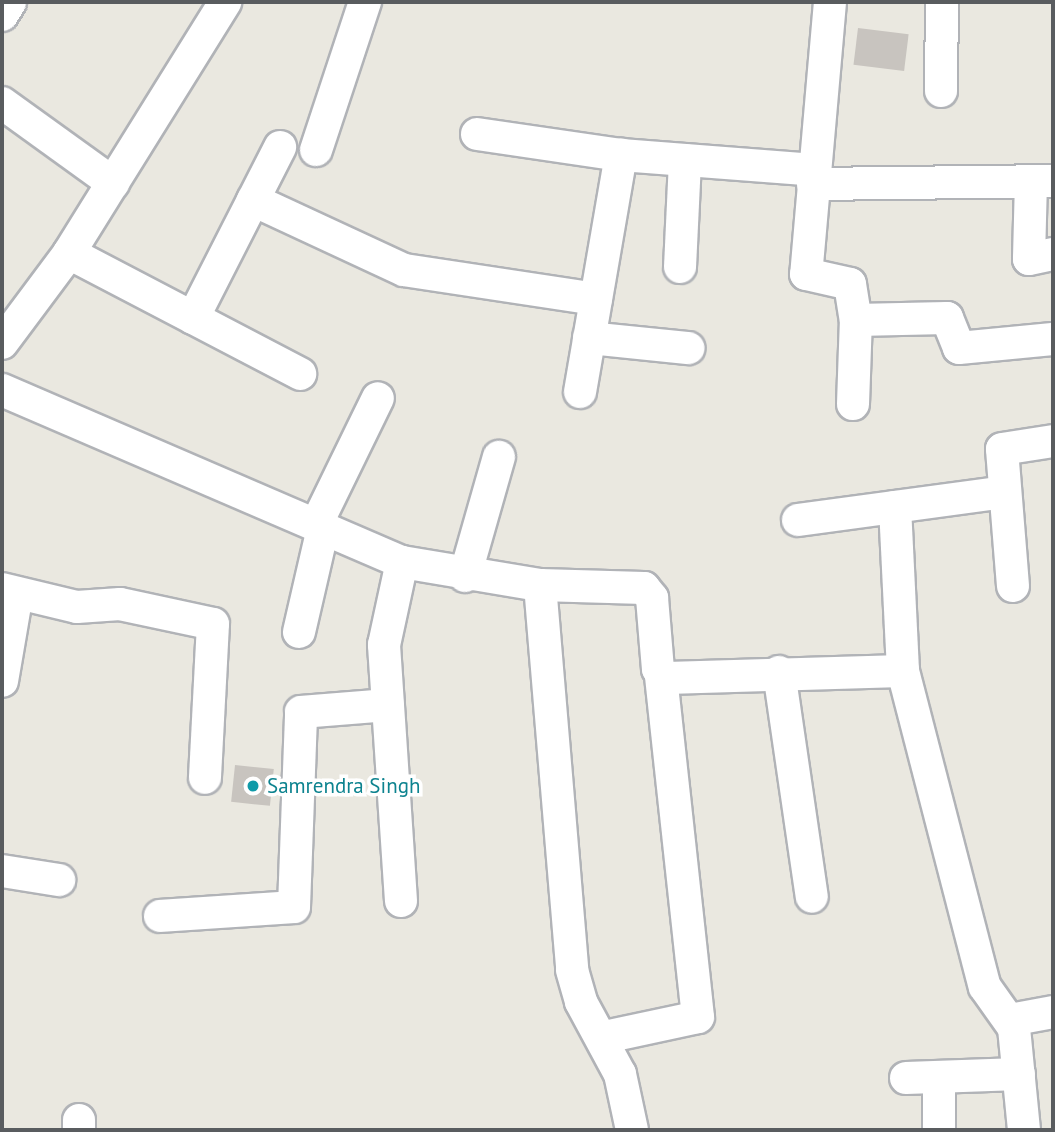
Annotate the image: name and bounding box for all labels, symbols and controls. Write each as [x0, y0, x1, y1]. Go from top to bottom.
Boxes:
place label: Samrendra Singh [267, 773, 420, 799]
marker: Samrendra Singh [245, 778, 261, 794]

